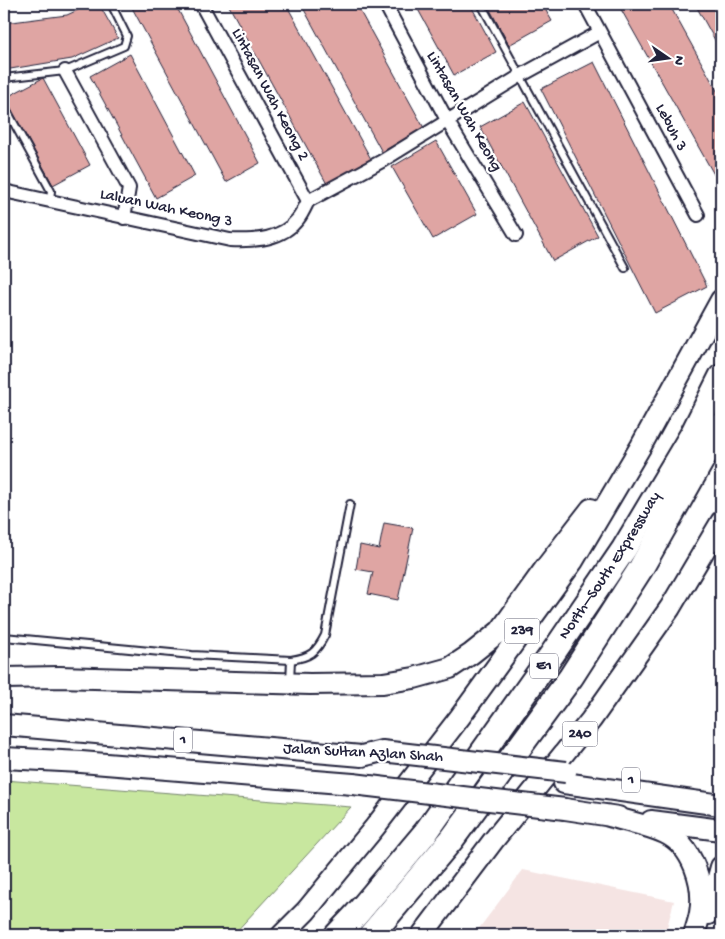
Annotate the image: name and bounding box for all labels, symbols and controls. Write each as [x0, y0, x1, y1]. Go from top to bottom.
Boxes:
street label: Lintasan Wah Keong 2 [226, 26, 312, 165]
north arrow [642, 32, 692, 82]
street label: Lintasan Wah Keong [421, 49, 505, 175]
text: N [669, 54, 688, 67]
street label: Lebuh 3 [650, 101, 690, 155]
street label: Laluan Wah Keong 3 [98, 186, 234, 232]
street label: North–South Expressway [555, 488, 665, 643]
road number: 239 [504, 618, 540, 644]
road number: E1 [530, 654, 558, 678]
road number: 240 [562, 722, 598, 746]
road number: 1 [174, 728, 192, 752]
street label: Jalan Sultan Azlan Shah [283, 740, 444, 768]
road number: 1 [622, 768, 640, 792]

